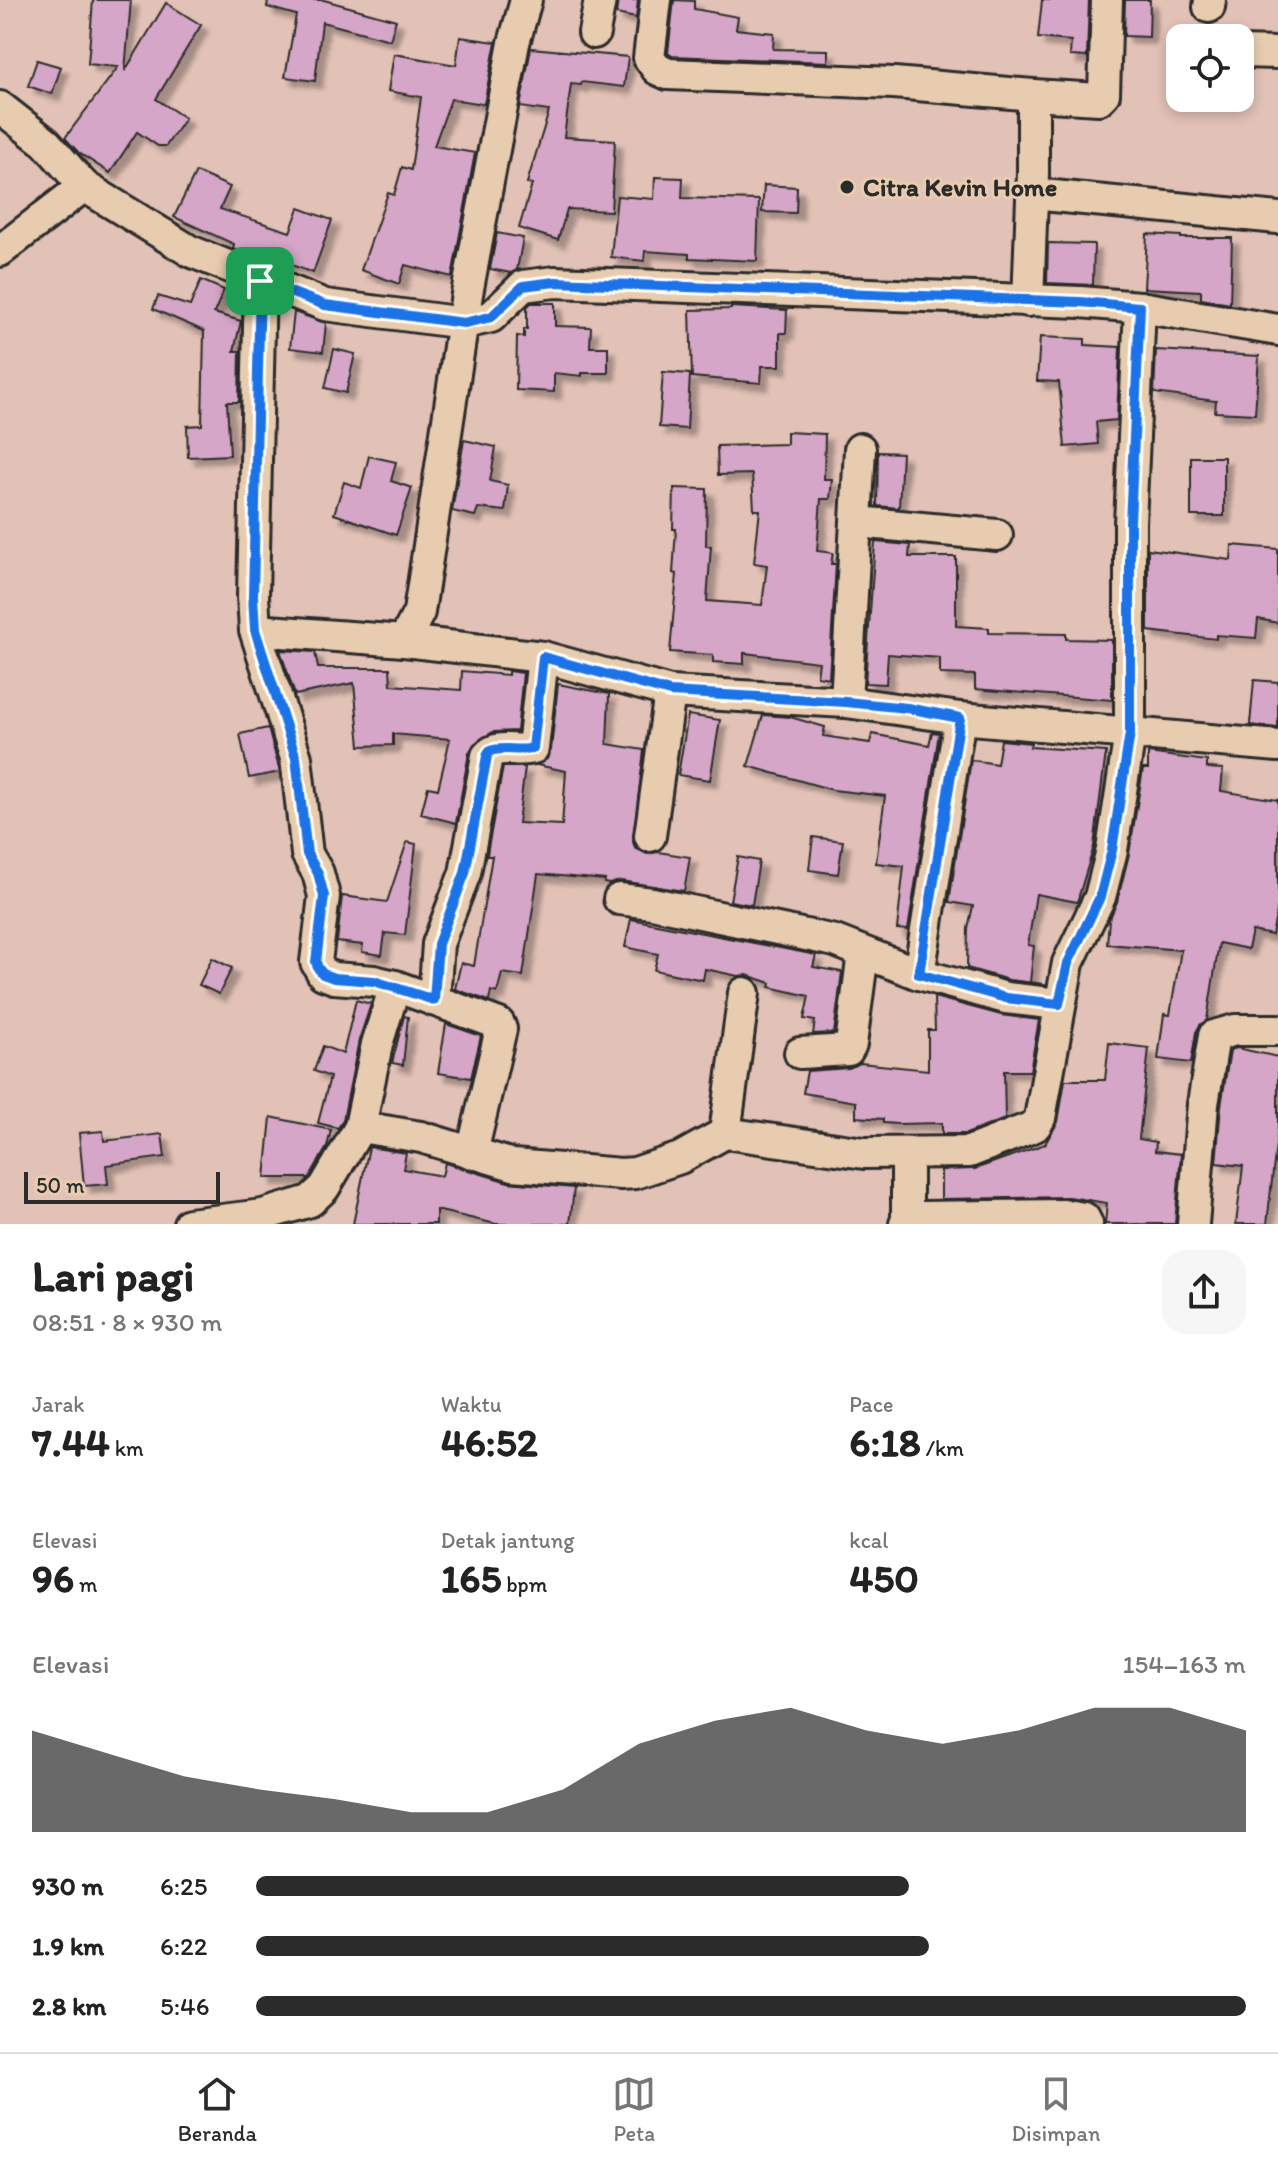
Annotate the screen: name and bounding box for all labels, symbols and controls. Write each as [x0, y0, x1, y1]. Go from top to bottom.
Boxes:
map controls [1166, 24, 1254, 112]
button: locate [1166, 24, 1254, 112]
place label: Citra Kevin Home [863, 171, 1057, 203]
marker: Citra Kevin Home [838, 178, 856, 196]
pin [226, 247, 294, 315]
icon: arrive [238, 259, 282, 303]
scale bar [24, 1168, 220, 1204]
text: 50 m [36, 1172, 85, 1199]
text: Lari pagi [32, 1249, 194, 1302]
button: share [1162, 1250, 1246, 1334]
text: 08:51 · 8 × 930 m [32, 1306, 222, 1338]
text: Jarak [32, 1391, 85, 1418]
text: Waktu [441, 1391, 502, 1418]
text: Pace [849, 1391, 893, 1418]
text: 7.44 [32, 1418, 110, 1466]
text: 46:52 [441, 1418, 538, 1466]
text: 6:18 [849, 1418, 921, 1466]
text: km [110, 1435, 144, 1462]
text: /km [921, 1435, 964, 1462]
text: Elevasi [32, 1527, 97, 1554]
text: Detak jantung [441, 1527, 574, 1554]
text: kcal [849, 1527, 888, 1554]
text: 96 [32, 1554, 74, 1602]
text: 165 [441, 1554, 501, 1602]
text: 450 [849, 1554, 919, 1602]
text: m [74, 1571, 98, 1598]
text: bpm [501, 1571, 547, 1598]
text: Elevasi [32, 1648, 109, 1680]
text: 154–163 m [1122, 1648, 1246, 1680]
text: 930 m [32, 1870, 104, 1902]
text: 6:25 [160, 1870, 207, 1902]
text: 1.9 km [32, 1930, 104, 1962]
text: 6:22 [160, 1930, 207, 1962]
text: 2.8 km [32, 1990, 107, 2022]
text: 5:46 [160, 1990, 209, 2022]
tab: Beranda [178, 2072, 257, 2147]
tab: Peta [612, 2072, 656, 2147]
tab: Disimpan [1012, 2072, 1100, 2147]

